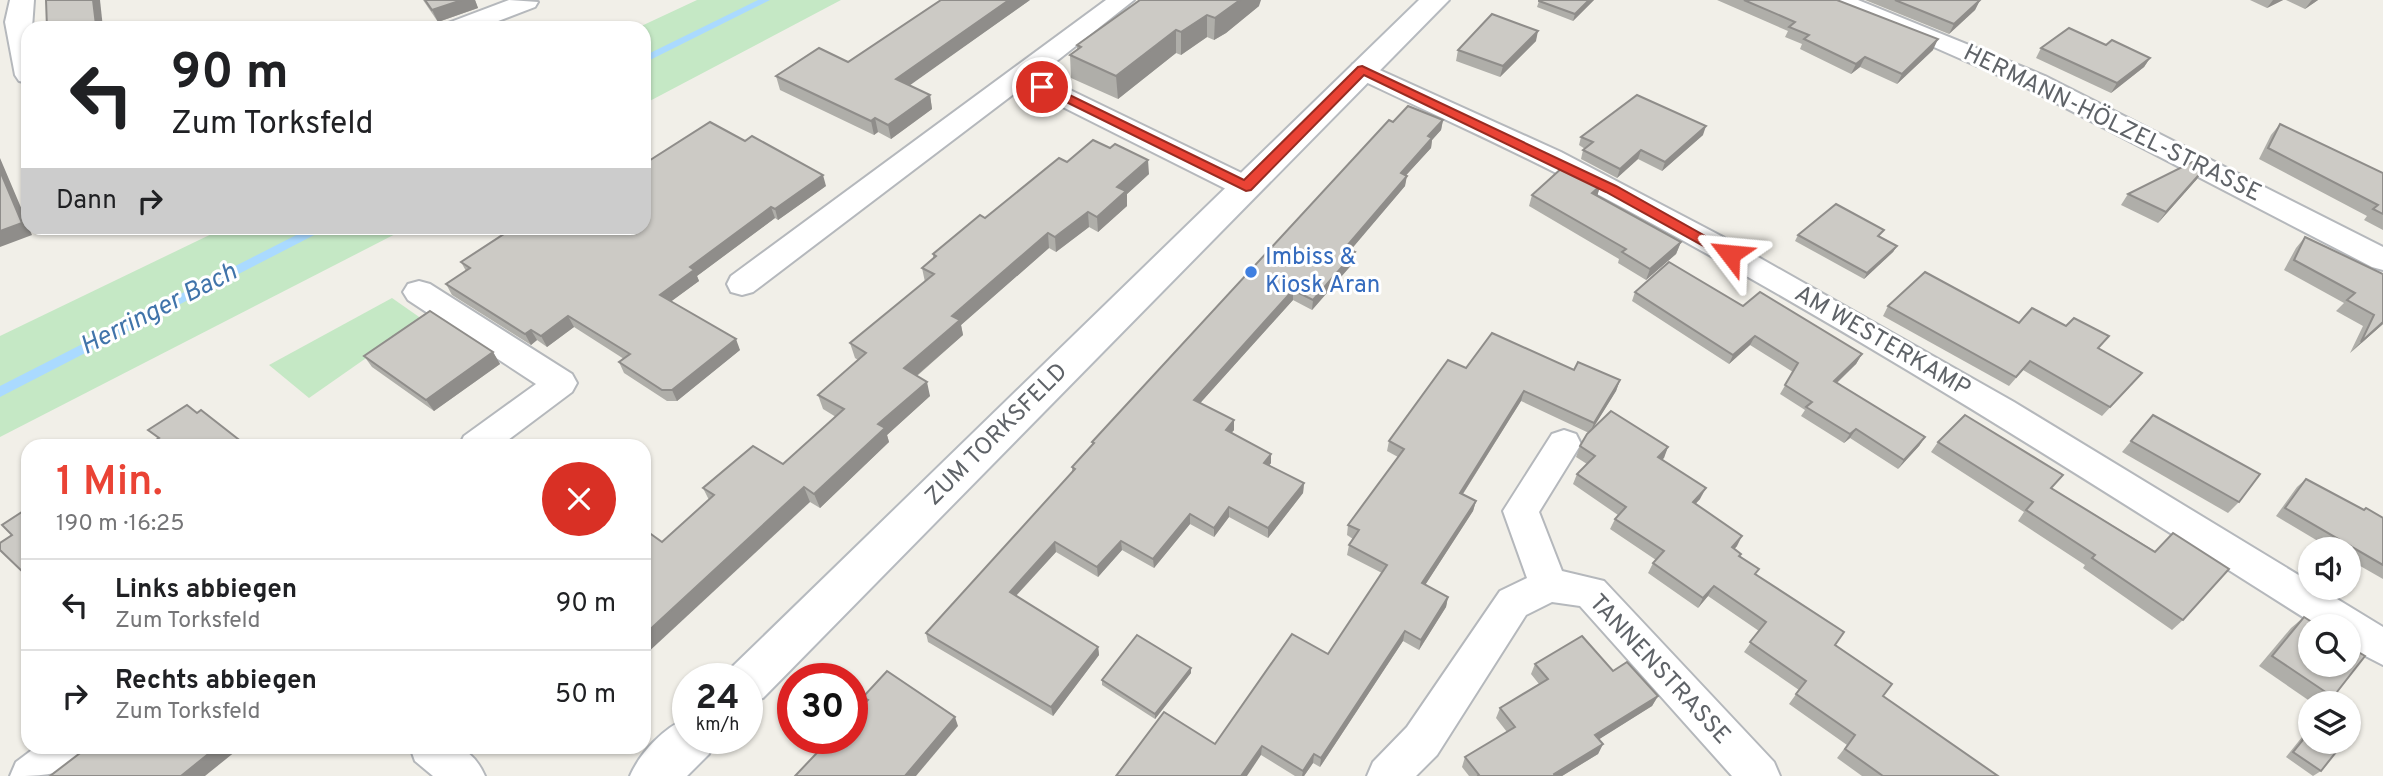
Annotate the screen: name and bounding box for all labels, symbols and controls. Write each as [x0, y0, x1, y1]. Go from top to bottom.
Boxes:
street label: HERMANN-HÖLZEL-STRASSE [1958, 37, 2267, 209]
text: 90 m [171, 44, 289, 106]
icon: left [56, 49, 147, 140]
pin [1012, 57, 1072, 117]
icon: arrive [1023, 68, 1061, 106]
text: Zum Torksfeld [171, 105, 374, 145]
icon: right [131, 182, 169, 220]
text: Dann [56, 185, 117, 218]
position arrow [1693, 217, 1767, 291]
place label: Imbiss & Kiosk Aran [1265, 243, 1380, 301]
water label: Herringer Bach [75, 256, 243, 364]
marker: Imbiss & Kiosk Aran [1243, 264, 1259, 280]
street label: AM WESTERKAMP [1789, 279, 1975, 405]
street label: ZUM TORKSFELD [919, 357, 1075, 513]
text: 1 Min. [56, 457, 163, 510]
button: close [542, 462, 616, 536]
text: 190 m · 16:25 [56, 510, 184, 539]
map controls [2298, 537, 2361, 754]
button: sound [2298, 537, 2361, 600]
text: Links abbiegen [115, 574, 297, 607]
icon: left [56, 586, 94, 624]
text: 90 m [556, 588, 616, 621]
street label: TANNENSTRASSE [1582, 589, 1736, 751]
text: Zum Torksfeld [115, 607, 261, 636]
button: search [2298, 614, 2361, 677]
speed limit sign: 30 [777, 663, 868, 754]
text: Rechts abbiegen [115, 665, 317, 698]
icon: right [56, 677, 94, 715]
text: 24 [696, 677, 739, 721]
text: 50 m [555, 679, 616, 712]
button: layers [2298, 691, 2361, 754]
text: Zum Torksfeld [115, 698, 261, 727]
text: km/h [696, 714, 739, 737]

